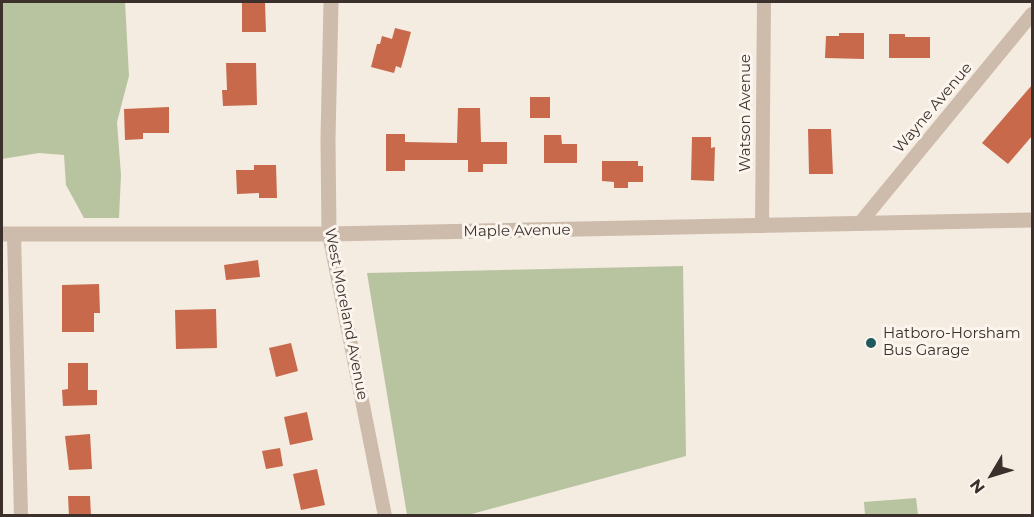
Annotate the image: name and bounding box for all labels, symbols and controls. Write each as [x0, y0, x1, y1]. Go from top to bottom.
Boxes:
street label: Watson Avenue [737, 54, 755, 172]
street label: Wayne Avenue [890, 59, 976, 157]
street label: Maple Avenue [463, 221, 571, 241]
street label: West Moreland Avenue [321, 227, 371, 401]
place label: Hatboro-Horsham Bus Garage [883, 325, 1021, 360]
marker: Hatboro-Horsham Bus Garage [864, 336, 878, 350]
north arrow [962, 445, 1022, 505]
text: N [966, 475, 989, 497]

